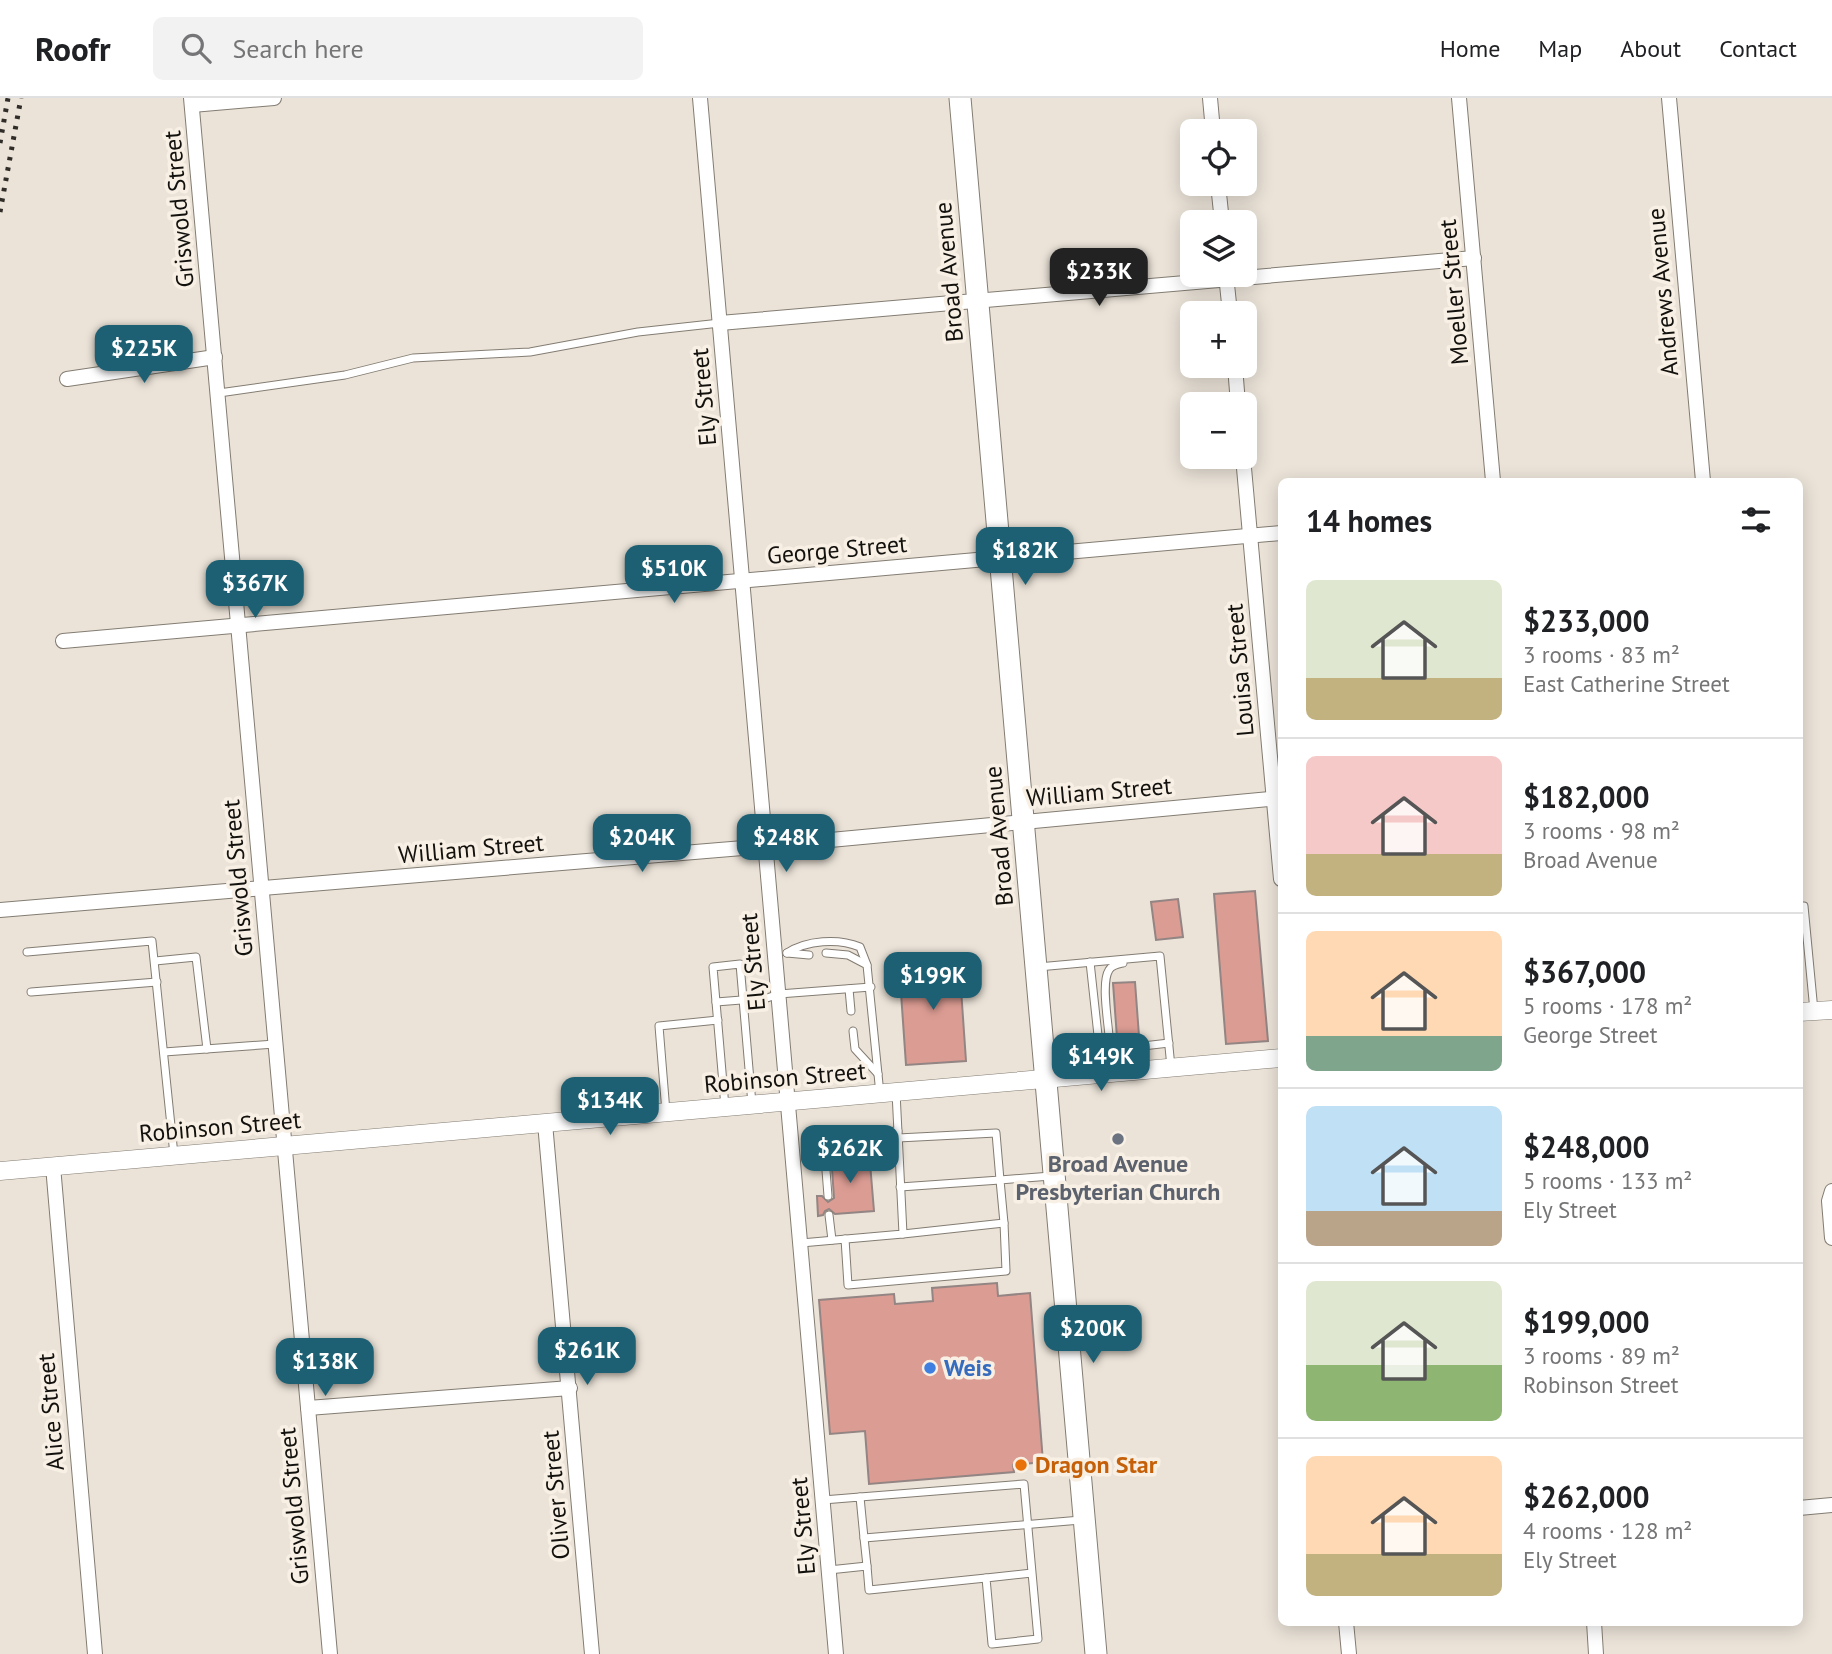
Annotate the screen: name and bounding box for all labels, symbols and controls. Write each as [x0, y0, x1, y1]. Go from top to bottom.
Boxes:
search box [153, 17, 643, 80]
text: Roofr [35, 27, 111, 70]
icon: search [177, 29, 215, 67]
text: Search here [233, 32, 364, 65]
text: Home [1440, 33, 1500, 64]
text: Map [1538, 33, 1582, 64]
text: About [1620, 33, 1681, 64]
text: Contact [1719, 33, 1797, 64]
map controls [1180, 119, 1257, 469]
button: locate [1180, 119, 1257, 196]
street label: Griswold Street [156, 129, 201, 289]
street label: Broad Avenue [927, 201, 970, 343]
street label: Andrews Avenue [1640, 207, 1685, 377]
button: layers [1180, 210, 1257, 287]
street label: Moeller Street [1432, 218, 1475, 366]
pin: $233K [1050, 248, 1148, 308]
text: $233K [1066, 256, 1132, 285]
button: + [1180, 301, 1257, 378]
pin: $225K [95, 326, 193, 385]
text: $225K [111, 333, 177, 362]
street label: Ely Street [684, 347, 723, 447]
button: − [1180, 392, 1257, 469]
text: 14 homes [1306, 501, 1432, 540]
icon: filters [1737, 501, 1775, 539]
street label: George Street [766, 528, 908, 571]
pin: $182K [976, 528, 1074, 587]
text: $182K [992, 535, 1058, 564]
pin: $510K [625, 546, 723, 605]
text: $510K [641, 553, 707, 582]
pin: $367K [206, 560, 304, 620]
text: $367K [222, 568, 288, 597]
text: $233,000 [1523, 601, 1650, 640]
street label: Louisa Street [1218, 602, 1261, 738]
icon: home [1362, 608, 1446, 692]
text: 3 rooms · 83 m² [1523, 640, 1680, 669]
text: East Catherine Street [1523, 669, 1730, 698]
street label: Broad Avenue [977, 765, 1020, 907]
street label: William Street [1025, 770, 1173, 813]
text: $182,000 [1523, 777, 1650, 816]
icon: home [1362, 784, 1446, 868]
street label: Griswold Street [215, 798, 260, 958]
pin: $204K [593, 814, 691, 874]
pin: $248K [737, 814, 835, 874]
text: 3 rooms · 98 m² [1523, 816, 1680, 845]
text: $204K [609, 822, 675, 851]
text: $248K [753, 822, 819, 851]
street label: William Street [397, 827, 545, 870]
text: Broad Avenue [1523, 845, 1658, 874]
street label: Ely Street [733, 912, 772, 1012]
text: $367,000 [1523, 952, 1646, 991]
pin: $199K [884, 953, 982, 1012]
icon: home [1362, 959, 1446, 1043]
text: $199K [900, 960, 966, 989]
text: 5 rooms · 178 m² [1523, 991, 1692, 1020]
text: George Street [1523, 1020, 1658, 1049]
pin: $149K [1052, 1034, 1150, 1093]
text: $149K [1068, 1041, 1134, 1070]
street label: Robinson Street [703, 1055, 867, 1100]
pin: $134K [561, 1077, 659, 1137]
text: $134K [577, 1085, 643, 1114]
street label: Robinson Street [138, 1104, 302, 1149]
pin: $262K [801, 1126, 899, 1185]
text: $248,000 [1523, 1127, 1650, 1166]
marker: Broad Avenue Presbyterian Church [1110, 1131, 1126, 1147]
text: $262K [817, 1133, 883, 1162]
icon: home [1362, 1134, 1446, 1218]
place label: Broad Avenue Presbyterian Church [1016, 1148, 1220, 1207]
text: 5 rooms · 133 m² [1523, 1166, 1692, 1195]
text: Ely Street [1523, 1195, 1617, 1224]
text: $199,000 [1523, 1302, 1650, 1341]
pin: $200K [1044, 1306, 1142, 1365]
icon: home [1362, 1309, 1446, 1393]
text: $200K [1060, 1313, 1126, 1342]
pin: $261K [538, 1328, 636, 1387]
text: $261K [554, 1335, 620, 1364]
pin: $138K [276, 1338, 374, 1398]
text: 3 rooms · 89 m² [1523, 1341, 1680, 1370]
text: $138K [292, 1346, 358, 1375]
street label: Alice Street [30, 1352, 71, 1472]
place label: Weis [944, 1352, 992, 1383]
marker: Weis [922, 1360, 938, 1376]
text: Robinson Street [1523, 1370, 1679, 1399]
street label: Griswold Street [271, 1426, 316, 1586]
street label: Oliver Street [534, 1429, 577, 1561]
place label: Dragon Star [1035, 1449, 1158, 1480]
marker: Dragon Star [1013, 1457, 1029, 1473]
street label: Ely Street [783, 1476, 822, 1576]
text: $262,000 [1523, 1477, 1650, 1516]
icon: home [1362, 1484, 1446, 1568]
text: 4 rooms · 128 m² [1523, 1516, 1692, 1545]
text: Ely Street [1523, 1545, 1617, 1574]

